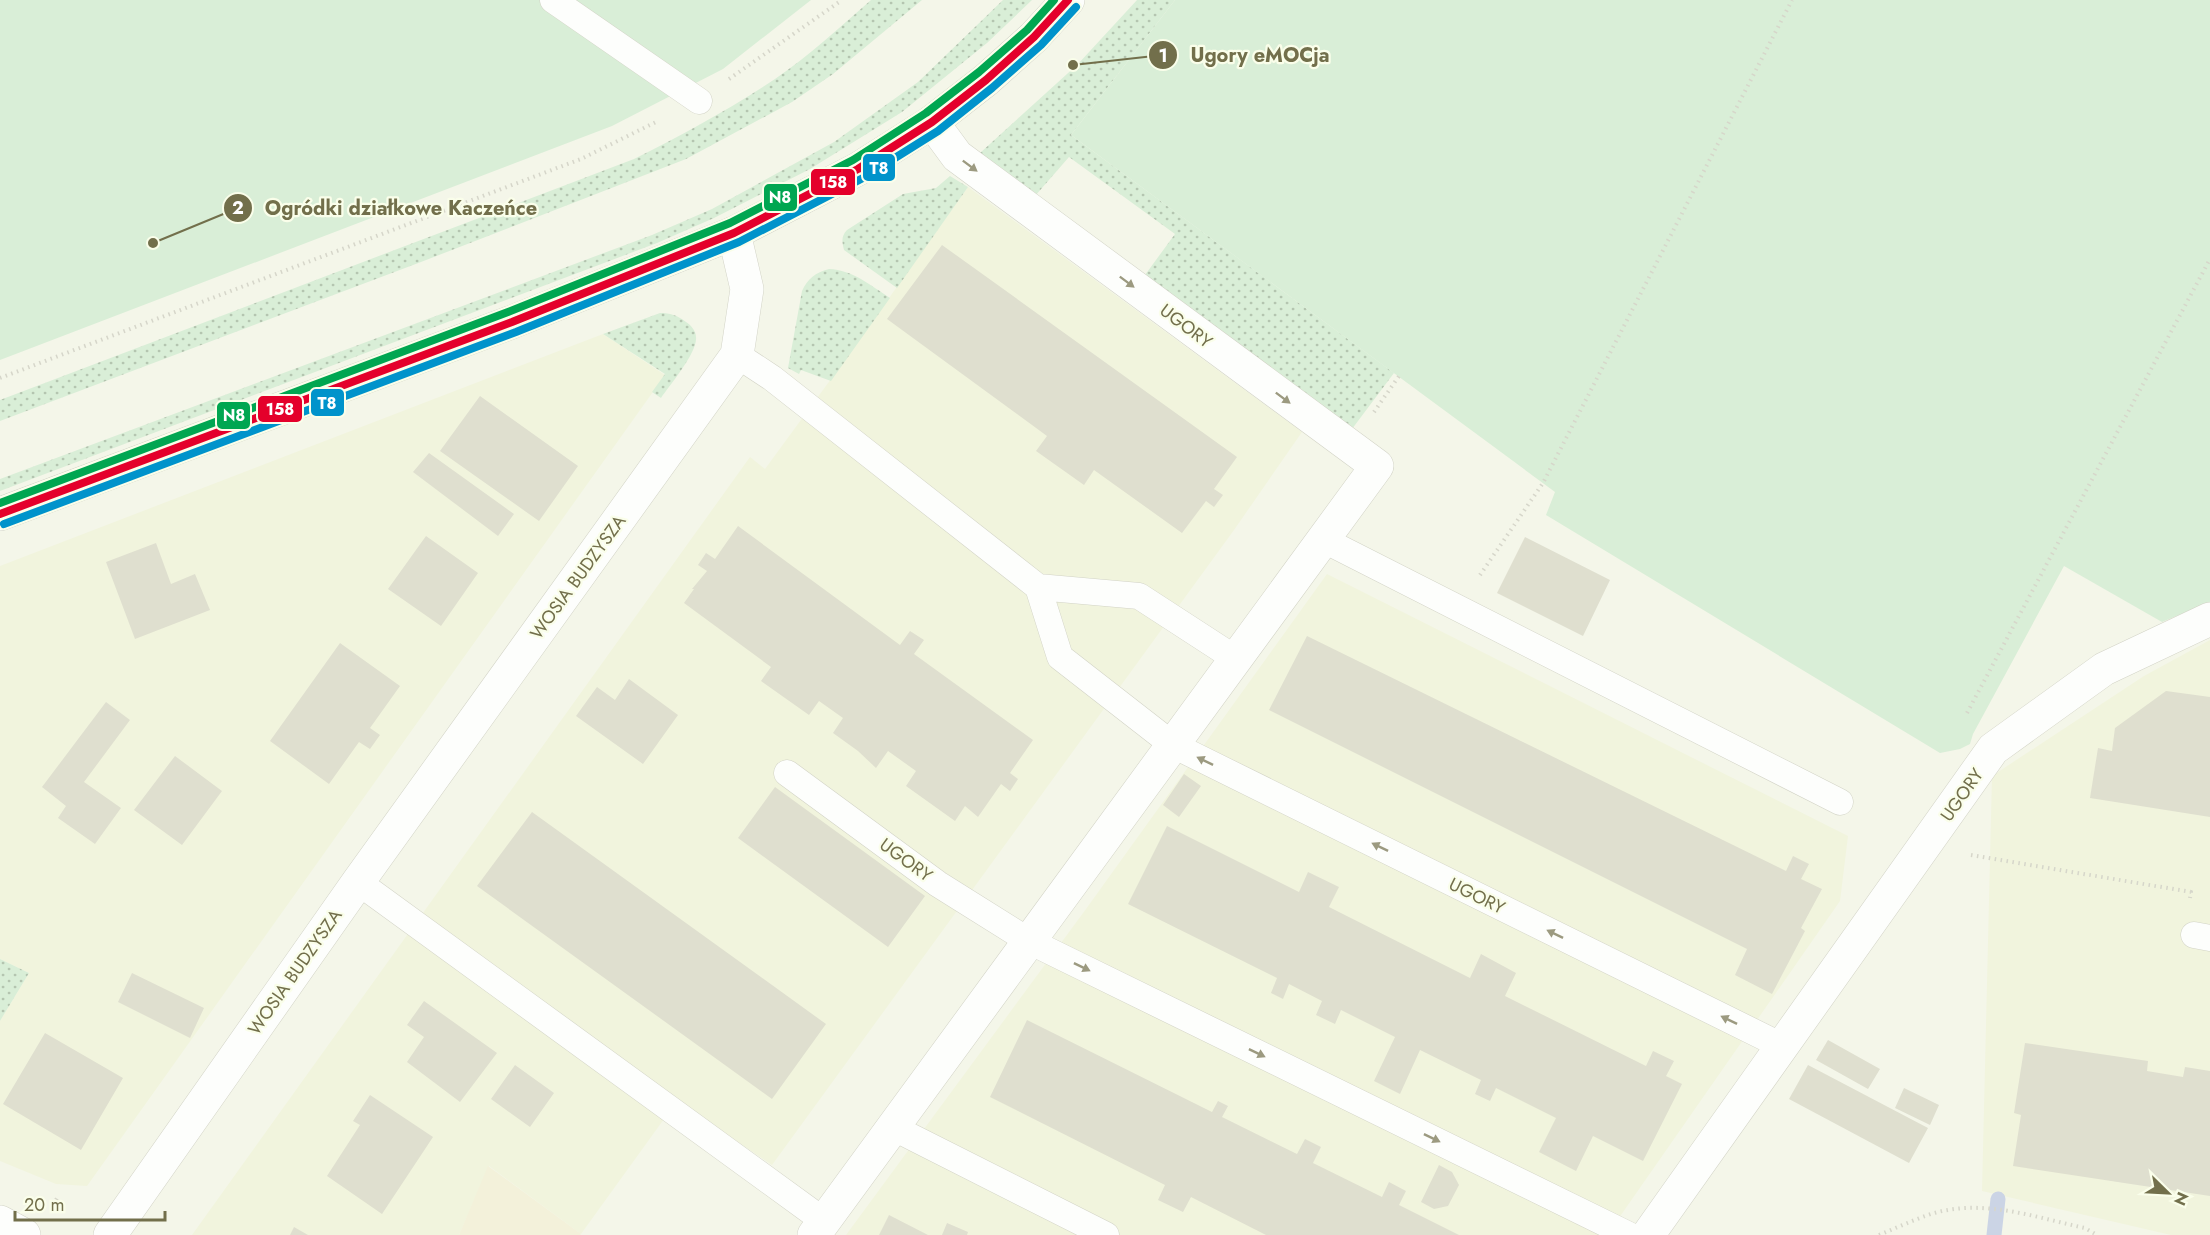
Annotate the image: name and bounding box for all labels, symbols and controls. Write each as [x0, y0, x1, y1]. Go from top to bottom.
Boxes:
callout: Ugory eMOCja [1148, 36, 1342, 74]
text: Ugory eMOCja [1190, 41, 1330, 70]
text: 1 [1158, 43, 1168, 69]
line badge: T8 [862, 153, 896, 182]
text: T8 [869, 157, 889, 180]
one-way arrow [962, 159, 978, 172]
line badge: 158 [810, 168, 856, 196]
text: 158 [819, 171, 847, 194]
line badge: N8 [763, 183, 798, 212]
text: N8 [769, 186, 791, 209]
callout: Ogródki działkowe Kaczeńce [223, 189, 549, 227]
text: Ogródki działkowe Kaczeńce [265, 194, 537, 223]
text: 2 [232, 195, 244, 221]
one-way arrow [1118, 276, 1134, 288]
street label: UGORY [1154, 298, 1218, 355]
line badge: T8 [310, 388, 345, 417]
text: T8 [317, 392, 337, 415]
one-way arrow [1275, 392, 1291, 404]
line badge: 158 [257, 395, 303, 423]
text: 158 [266, 398, 294, 421]
line badge: N8 [216, 401, 251, 430]
text: N8 [223, 404, 245, 427]
street label: WOSIA BUDZYSZA [524, 509, 632, 645]
one-way arrow [1196, 756, 1214, 766]
street label: UGORY [1934, 762, 1990, 827]
street label: UGORY [874, 832, 938, 889]
one-way arrow [1371, 843, 1388, 852]
street label: UGORY [1445, 871, 1510, 921]
street label: WOSIA BUDZYSZA [242, 904, 348, 1040]
one-way arrow [1546, 929, 1563, 938]
one-way arrow [1073, 962, 1090, 971]
one-way arrow [1721, 1016, 1738, 1025]
one-way arrow [1248, 1048, 1265, 1057]
one-way arrow [1423, 1134, 1440, 1143]
north arrow [2138, 1163, 2198, 1223]
scale bar [15, 1184, 165, 1222]
text: N [2168, 1188, 2194, 1209]
text: 20 m [24, 1192, 64, 1218]

